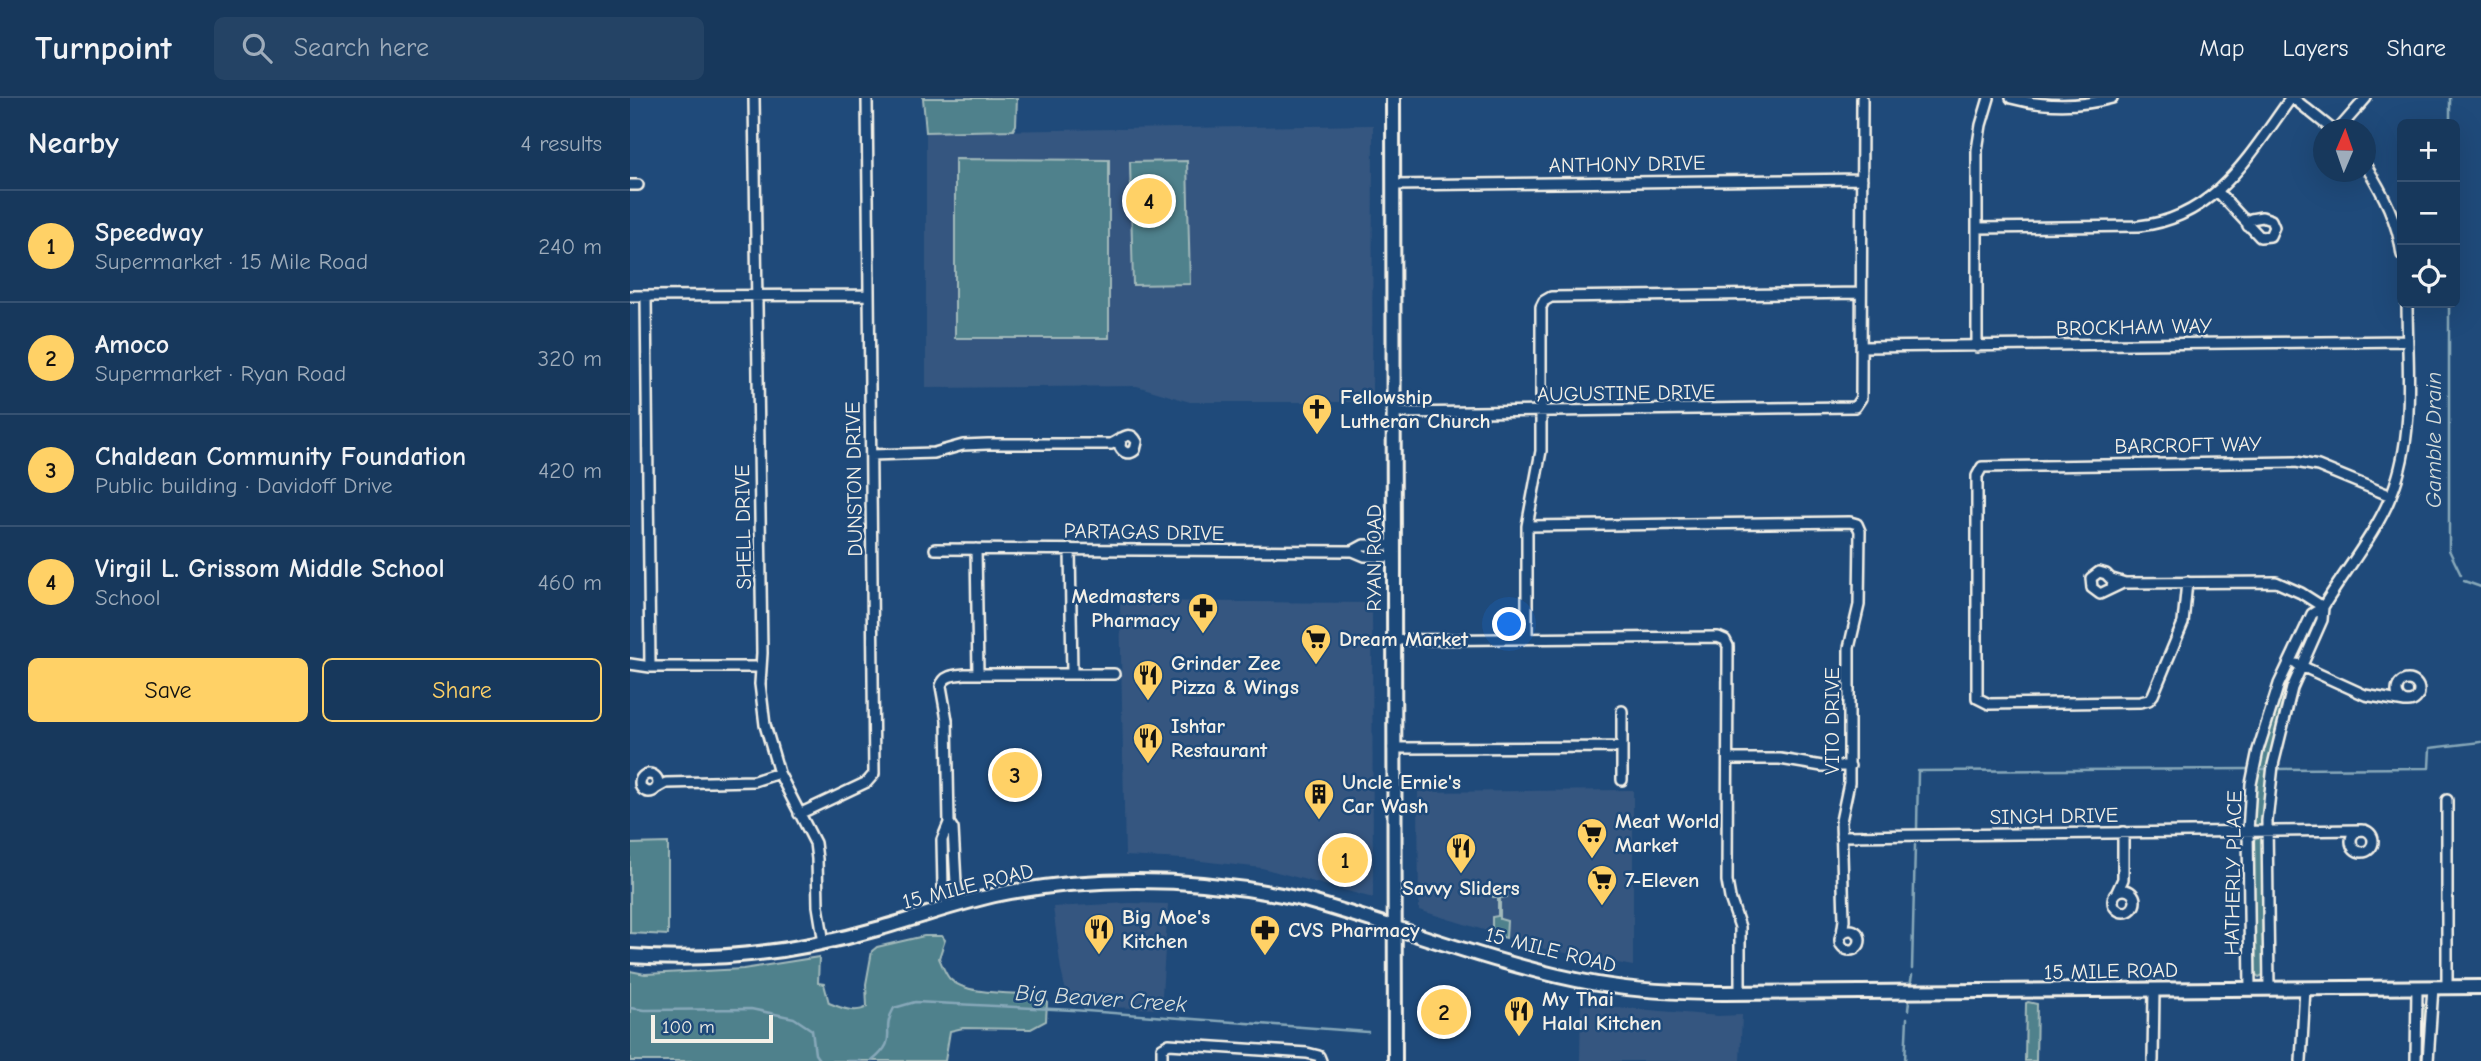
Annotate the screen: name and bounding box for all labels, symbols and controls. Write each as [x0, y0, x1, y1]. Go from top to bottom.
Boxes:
search box [214, 17, 704, 80]
text: Turnpoint [35, 29, 172, 67]
icon: search [238, 29, 276, 67]
text: Search here [294, 33, 429, 63]
text: Map [2199, 34, 2245, 62]
text: Layers [2283, 34, 2348, 62]
text: Share [2386, 34, 2446, 62]
north arrow [2313, 119, 2376, 182]
map controls [2397, 119, 2460, 308]
button: + [2397, 119, 2460, 182]
text: Nearby [28, 126, 119, 161]
text: 4 results [520, 130, 602, 157]
street label: ANTHONY DRIVE [1548, 151, 1706, 177]
pin: 4 [1126, 175, 1172, 227]
button: − [2397, 182, 2460, 245]
text: Speedway [95, 218, 203, 248]
text: 1 [46, 233, 56, 260]
text: 240 m [538, 233, 602, 260]
button: locate [2397, 245, 2460, 308]
text: Supermarket · 15 Mile Road [95, 248, 368, 275]
street label: BROCKHAM WAY [2056, 314, 2213, 340]
text: Amoco [95, 330, 169, 360]
text: 2 [45, 345, 57, 372]
text: 320 m [538, 345, 602, 372]
text: Supermarket · Ryan Road [95, 360, 346, 387]
water label: Gamble Drain [2420, 372, 2447, 508]
street label: AUGUSTINE DRIVE [1537, 379, 1715, 407]
place label: Fellowship Lutheran Church [1340, 385, 1491, 433]
church icon: Fellowship Lutheran Church [1300, 392, 1334, 436]
street label: DUNSTON DRIVE [841, 401, 867, 557]
street label: BARCROFT WAY [2114, 432, 2262, 458]
text: Chaldean Community Foundation [95, 442, 466, 472]
text: 3 [45, 457, 57, 484]
text: 420 m [538, 457, 602, 484]
street label: SHELL DRIVE [730, 464, 756, 590]
text: Public building · Davidoff Drive [95, 472, 392, 499]
street label: RYAN ROAD [1362, 504, 1386, 612]
street label: PARTAGAS DRIVE [1063, 519, 1225, 545]
text: Virgil L. Grissom Middle School [95, 554, 445, 584]
text: 4 [46, 569, 56, 596]
text: 460 m [538, 569, 602, 596]
text: School [95, 584, 160, 611]
place label: Medmasters Pharmacy [1071, 584, 1180, 632]
pharmacy icon: Medmasters Pharmacy [1186, 591, 1220, 635]
your location [1492, 607, 1526, 641]
supermarket icon: Dream Market [1299, 622, 1333, 666]
place label: Dream Market [1339, 627, 1469, 651]
place label: Grinder Zee Pizza & Wings [1171, 651, 1299, 699]
button: Save [28, 658, 308, 722]
button: Share [322, 658, 602, 722]
restaurant icon: Grinder Zee Pizza & Wings [1131, 658, 1165, 702]
street label: VITO DRIVE [1820, 667, 1844, 775]
place label: Ishtar Restaurant [1171, 714, 1268, 762]
restaurant icon: Ishtar Restaurant [1131, 721, 1165, 765]
pin: 3 [992, 749, 1038, 801]
place label: Uncle Ernie's Car Wash [1342, 770, 1461, 818]
building icon: Uncle Ernie's Car Wash [1302, 777, 1336, 821]
street label: HATHERLY PLACE [2220, 790, 2246, 956]
street label: SINGH DRIVE [1989, 803, 2119, 829]
place label: Meat World Market [1615, 809, 1719, 857]
supermarket icon: Meat World Market [1575, 816, 1609, 860]
restaurant icon: Savvy Sliders [1444, 831, 1478, 875]
pin: 1 [1322, 834, 1368, 886]
street label: 15 MILE ROAD [900, 858, 1036, 914]
supermarket icon: 7-Eleven [1585, 863, 1619, 907]
place label: 7-Eleven [1625, 868, 1699, 892]
place label: Savvy Sliders [1402, 876, 1520, 900]
place label: Big Moe's Kitchen [1122, 905, 1210, 953]
restaurant icon: Big Moe's Kitchen [1082, 912, 1116, 956]
pharmacy icon: CVS Pharmacy [1248, 913, 1282, 957]
place label: CVS Pharmacy [1288, 918, 1420, 942]
street label: 15 MILE ROAD [1483, 922, 1619, 978]
street label: 15 MILE ROAD [2044, 958, 2178, 984]
water label: Big Beaver Creek [1014, 979, 1188, 1018]
pin: 2 [1421, 986, 1467, 1038]
place label: My Thai Halal Kitchen [1542, 987, 1662, 1035]
restaurant icon: My Thai Halal Kitchen [1502, 994, 1536, 1038]
scale bar [651, 1012, 774, 1044]
text: 100 m [662, 1016, 715, 1038]

